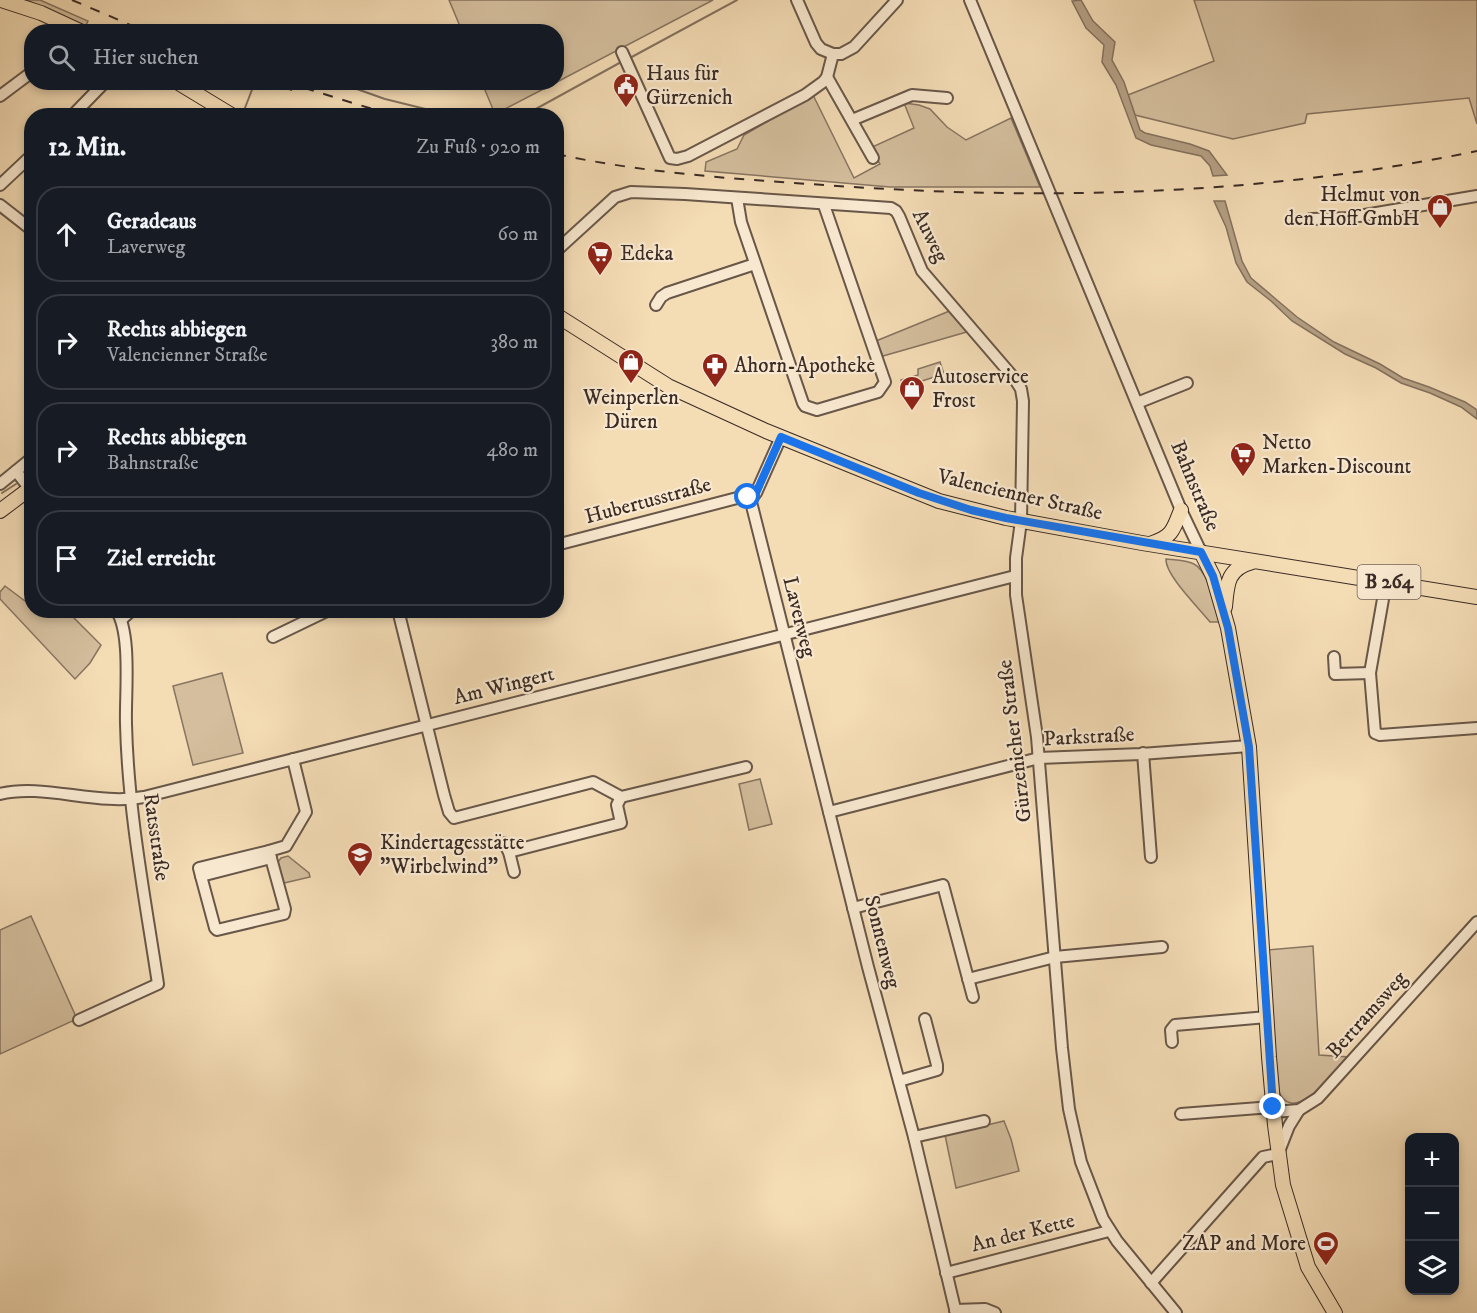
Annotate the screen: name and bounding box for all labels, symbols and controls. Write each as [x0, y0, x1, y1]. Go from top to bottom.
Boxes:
search box [24, 24, 564, 90]
icon: search [45, 41, 78, 74]
text: Hier suchen [93, 44, 199, 71]
place label: Haus für Gürzenich [646, 61, 733, 111]
public building icon: Haus für Gürzenich [611, 71, 641, 109]
text: 12 Min. [48, 131, 126, 164]
text: Zu Fuß · 920 m [416, 135, 540, 160]
place label: Helmut von den Hoff GmbH [1284, 182, 1420, 232]
shop icon: Helmut von den Hoff GmbH [1425, 192, 1455, 230]
street label: Auweg [906, 205, 954, 267]
text: Geradeaus [107, 208, 196, 235]
icon: ahead [50, 218, 83, 251]
text: 60 m [498, 222, 538, 247]
text: Laverweg [107, 235, 185, 260]
supermarket icon: Edeka [585, 239, 615, 277]
place label: Edeka [620, 241, 673, 267]
text: Rechts abbiegen [107, 316, 247, 343]
icon: right [50, 326, 83, 359]
text: 380 m [490, 330, 538, 355]
text: Valencienner Straße [107, 343, 268, 368]
shop icon: Weinperlen Düren [616, 347, 646, 385]
pharmacy icon: Ahorn-Apotheke [700, 351, 730, 389]
place label: Ahorn-Apotheke [734, 353, 875, 379]
place label: Autoservice Frost [932, 364, 1029, 414]
shop icon: Autoservice Frost [897, 374, 927, 412]
place label: Weinperlen Düren [582, 385, 679, 435]
text: Rechts abbiegen [107, 424, 247, 451]
place label: Netto Marken-Discount [1262, 430, 1412, 480]
icon: right [50, 434, 83, 467]
street label: Bahnstraße [1164, 437, 1226, 536]
text: 480 m [486, 438, 538, 463]
supermarket icon: Netto Marken-Discount [1228, 440, 1258, 478]
text: Bahnstraße [107, 451, 198, 476]
street label: Valencienner Straße [934, 463, 1105, 527]
street label: Hubertusstraße [582, 472, 714, 530]
route start [734, 483, 760, 509]
icon: arrive [50, 542, 83, 575]
text: Ziel erreicht [107, 545, 215, 572]
road number: B 264 [1358, 565, 1420, 599]
street label: Laverweg [776, 574, 822, 661]
street label: Gürzenicher Straße [992, 658, 1038, 824]
street label: Am Wingert [451, 661, 557, 711]
street label: Parkstraße [1043, 722, 1135, 752]
street label: Ratsstraße [137, 791, 175, 883]
place label: Kindertagesstätte "Wirbelwind" [380, 830, 525, 880]
school or university icon: Kindertagesstätte "Wirbelwind" [345, 840, 375, 878]
street label: Sonnenweg [858, 893, 906, 992]
street label: Bertramsweg [1321, 965, 1413, 1064]
route end [1259, 1093, 1285, 1119]
map controls [1405, 1133, 1459, 1295]
button: + [1405, 1133, 1459, 1187]
button: − [1405, 1187, 1459, 1241]
street label: An der Kette [969, 1208, 1078, 1258]
sports icon: ZAP and More [1311, 1229, 1341, 1267]
place label: ZAP and More [1182, 1231, 1306, 1257]
button: layers [1405, 1241, 1459, 1295]

